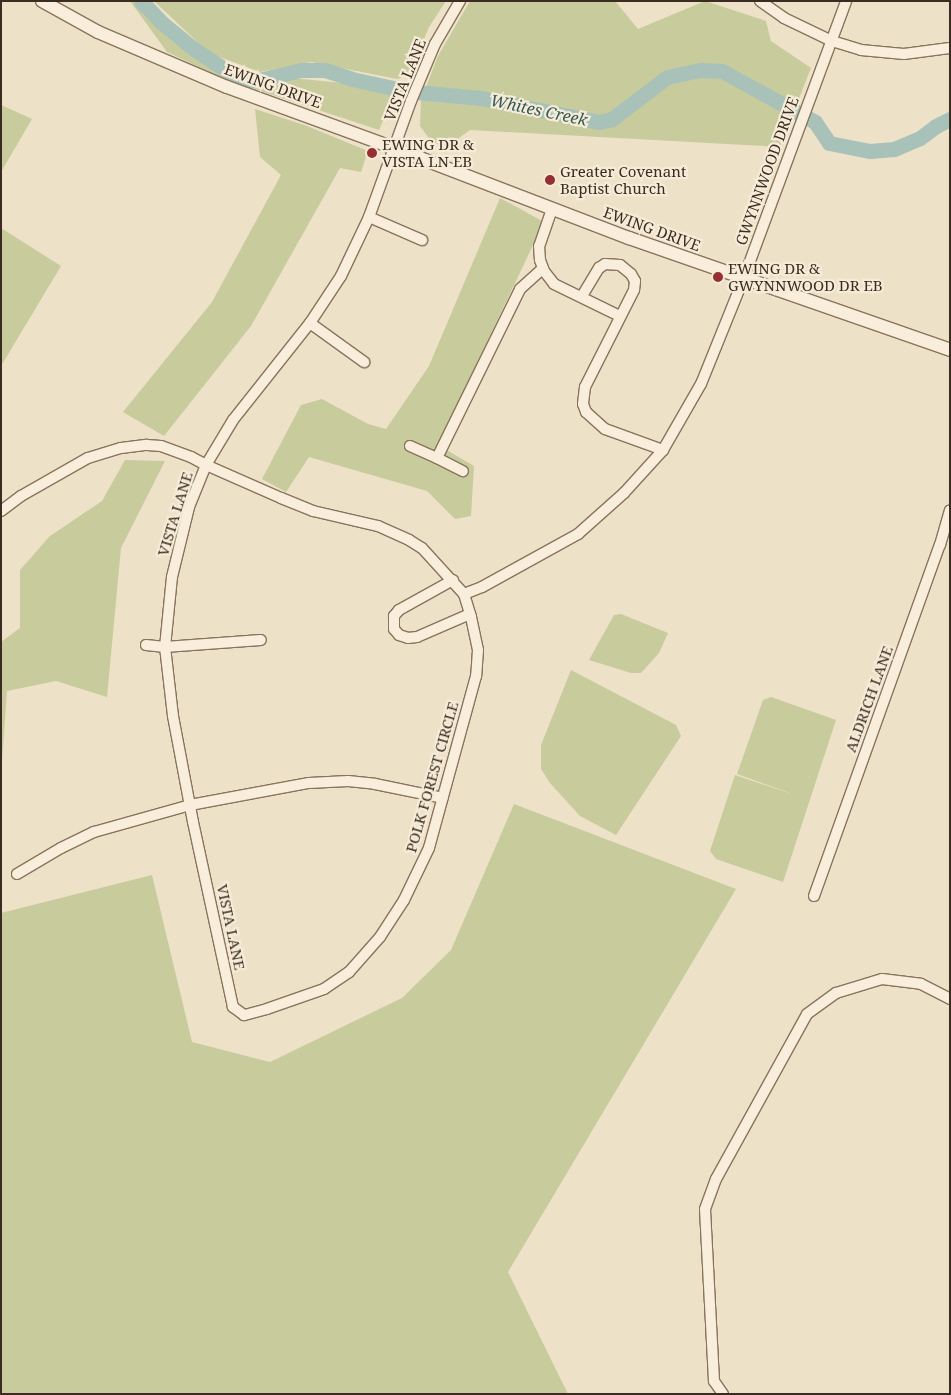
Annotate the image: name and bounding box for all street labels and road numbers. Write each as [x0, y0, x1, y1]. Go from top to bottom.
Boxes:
street label: VISTA LANE [380, 36, 430, 124]
street label: EWING DRIVE [222, 60, 324, 112]
street label: GWYNNWOOD DRIVE [732, 94, 802, 248]
street label: EWING DRIVE [601, 203, 703, 255]
street label: VISTA LANE [154, 470, 196, 558]
street label: ALDRICH LANE [841, 643, 897, 755]
street label: POLK FOREST CIRCLE [402, 699, 462, 855]
street label: VISTA LANE [213, 883, 249, 971]

